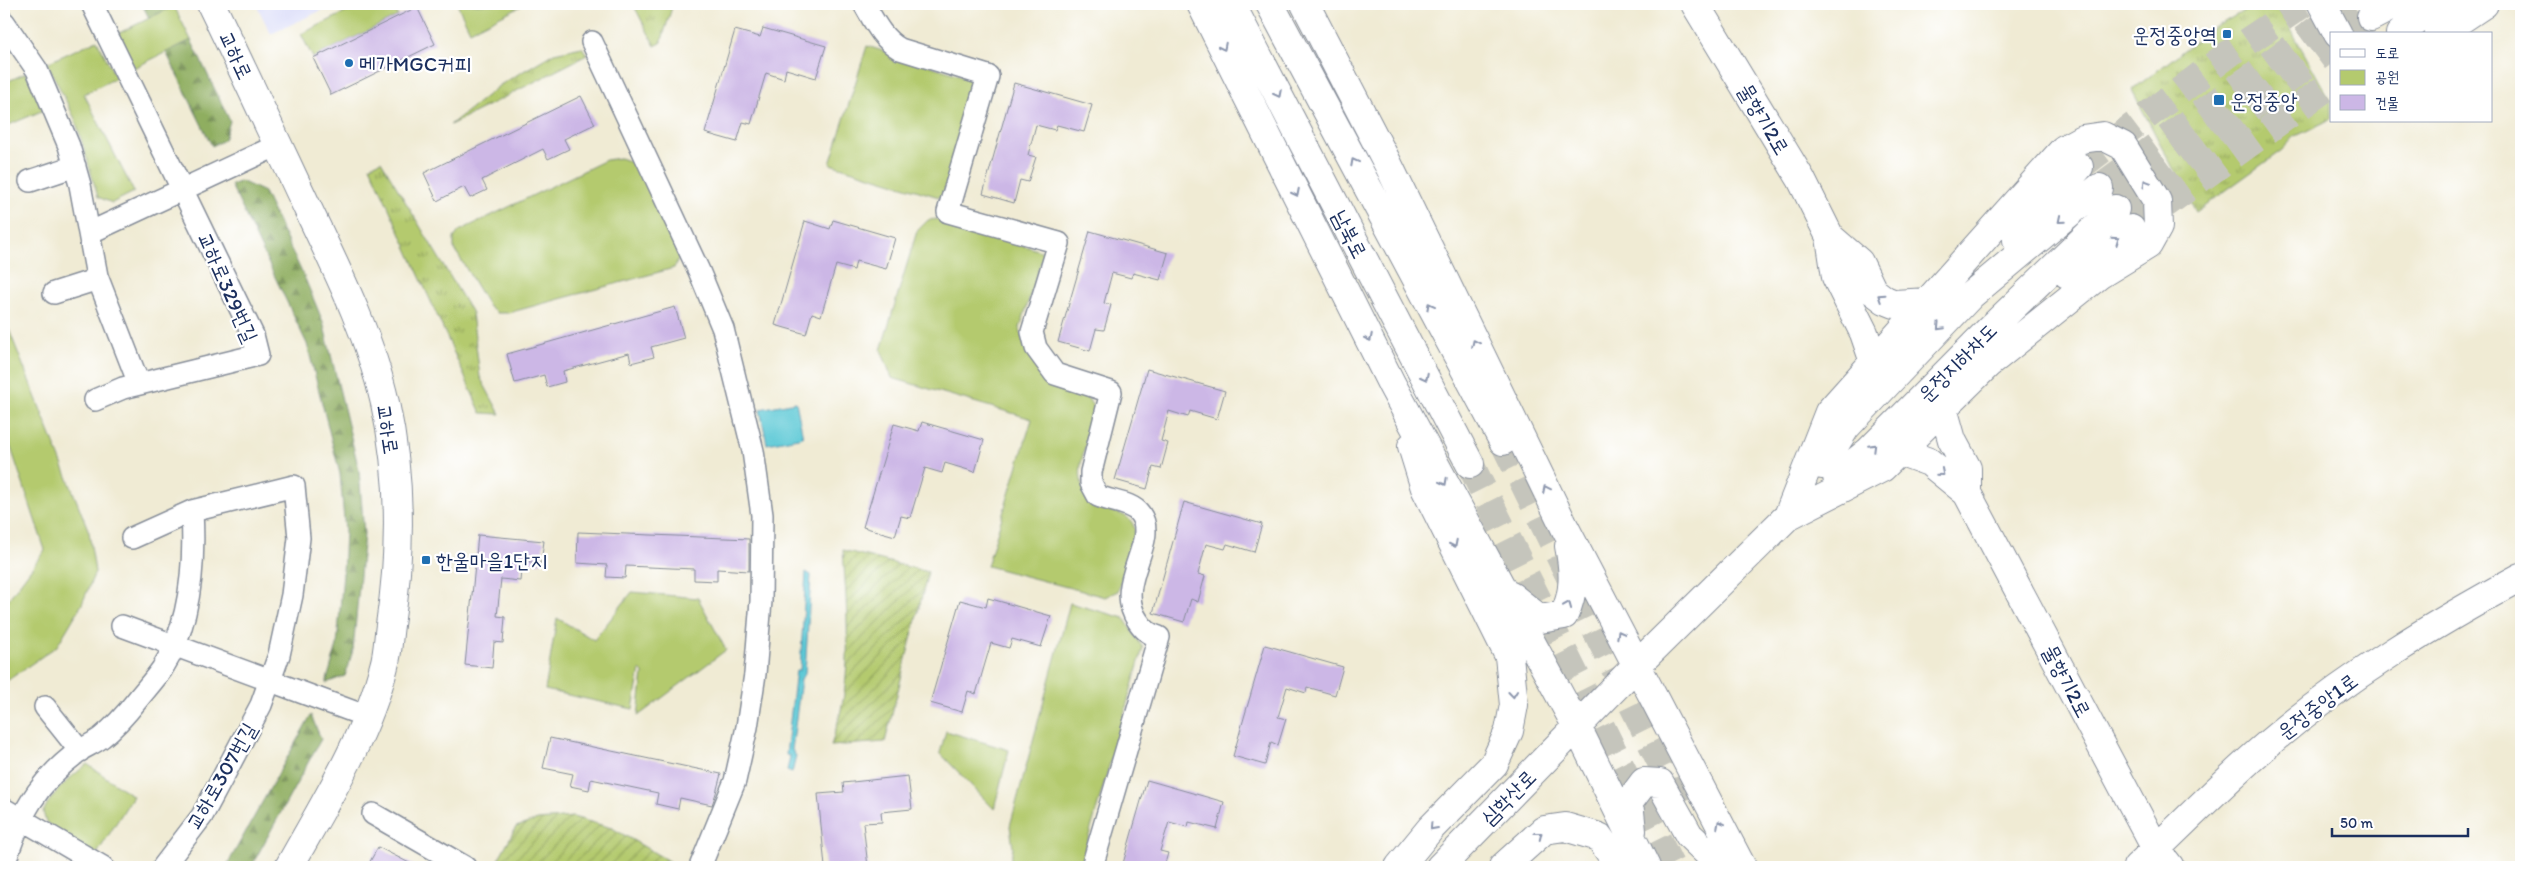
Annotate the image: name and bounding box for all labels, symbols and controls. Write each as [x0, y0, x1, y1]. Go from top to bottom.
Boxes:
place label: 운정중앙역 [2133, 22, 2217, 47]
street label: 교하로 [214, 27, 258, 83]
marker: 운정중앙역 [2221, 28, 2233, 40]
legend [2330, 32, 2492, 122]
one-way arrow [1217, 42, 1227, 51]
text: 도로 [2375, 44, 2399, 62]
place label: 메가MGC커피 [359, 51, 471, 76]
marker: 메가MGC커피 [343, 57, 355, 69]
text: 공원 [2375, 68, 2399, 86]
street label: 물향기2로 [1733, 79, 1795, 159]
one-way arrow [1272, 88, 1282, 97]
place label: 운정중앙 [2230, 88, 2298, 113]
marker: 운정중앙 [2212, 93, 2226, 107]
text: 건물 [2375, 94, 2399, 112]
one-way arrow [1350, 158, 1360, 167]
one-way arrow [2142, 180, 2152, 189]
one-way arrow [1290, 187, 1300, 196]
street label: 남북로 [1327, 206, 1373, 262]
one-way arrow [2058, 214, 2067, 223]
street label: 교하로329번길 [193, 228, 263, 346]
one-way arrow [2110, 237, 2120, 246]
one-way arrow [1878, 293, 1887, 303]
one-way arrow [1426, 302, 1436, 311]
street label: 운정지하차도 [1912, 317, 2002, 407]
one-way arrow [1937, 322, 1946, 331]
one-way arrow [1362, 333, 1373, 342]
one-way arrow [1471, 339, 1481, 348]
one-way arrow [1419, 372, 1429, 381]
street label: 교하로 [372, 402, 404, 456]
one-way arrow [1867, 444, 1876, 453]
one-way arrow [1936, 467, 1945, 476]
one-way arrow [1438, 476, 1448, 485]
one-way arrow [1541, 485, 1552, 494]
one-way arrow [1448, 539, 1458, 548]
place label: 한울마을1단지 [436, 548, 547, 573]
marker: 한울마을1단지 [420, 554, 432, 566]
one-way arrow [1562, 601, 1573, 610]
one-way arrow [1616, 630, 1626, 639]
street label: 물향기2로 [2038, 640, 2096, 722]
street label: 운정중앙1로 [2272, 668, 2362, 744]
one-way arrow [1507, 690, 1518, 698]
street label: 교하로307번길 [180, 718, 262, 834]
street label: 심학산로 [1475, 764, 1541, 830]
scale bar [2332, 806, 2469, 838]
text: 50 m [2340, 814, 2373, 832]
one-way arrow [1716, 820, 1726, 829]
one-way arrow [1430, 822, 1439, 831]
one-way arrow [1534, 832, 1543, 841]

